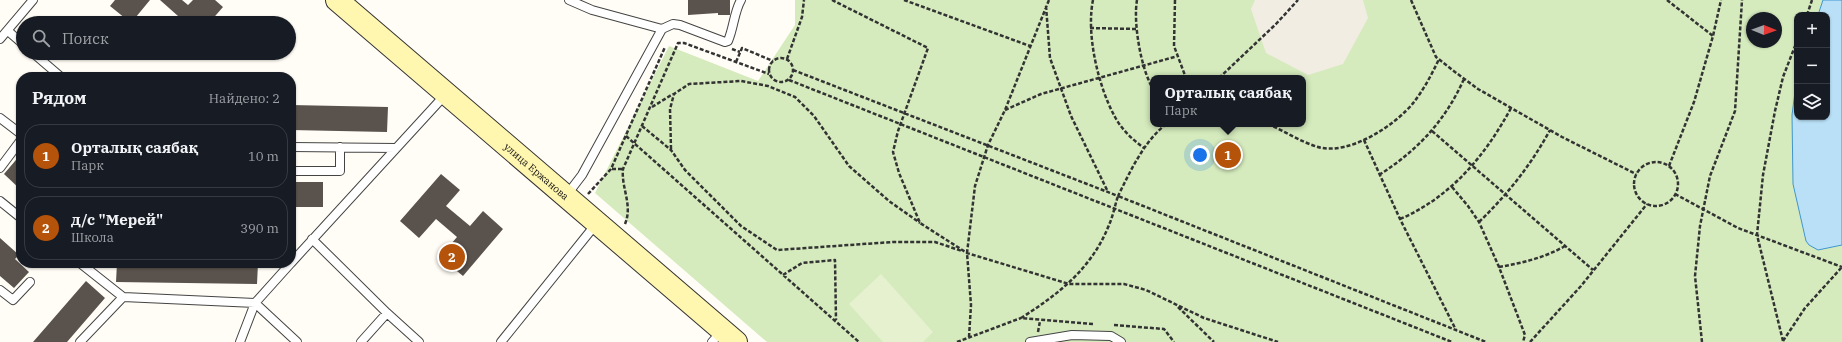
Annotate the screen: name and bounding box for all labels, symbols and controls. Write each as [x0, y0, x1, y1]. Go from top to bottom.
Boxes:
north arrow [1746, 12, 1782, 48]
map controls [1794, 12, 1830, 120]
button: + [1794, 12, 1830, 48]
search box [16, 16, 296, 60]
icon: search [30, 27, 52, 49]
text: Поиск [62, 29, 109, 48]
button: − [1794, 48, 1830, 84]
popup [1150, 75, 1306, 127]
text: Орталық саябақ [1164, 83, 1292, 102]
button: layers [1794, 84, 1830, 120]
text: Рядом [32, 87, 87, 109]
text: Найдено: 2 [209, 90, 280, 107]
text: Парк [1164, 102, 1197, 119]
text: Орталық саябақ [71, 138, 198, 157]
street label: улица Ержанова [501, 140, 572, 203]
pin: 1 [1215, 140, 1241, 170]
your location [1190, 145, 1210, 165]
text: 1 [42, 148, 50, 165]
text: 10 m [248, 148, 279, 165]
text: Парк [71, 157, 104, 174]
text: д/с "Мерей" [71, 210, 163, 229]
text: 2 [42, 220, 50, 237]
text: 390 m [240, 220, 279, 237]
text: Школа [71, 229, 114, 246]
pin: 2 [439, 242, 465, 272]

